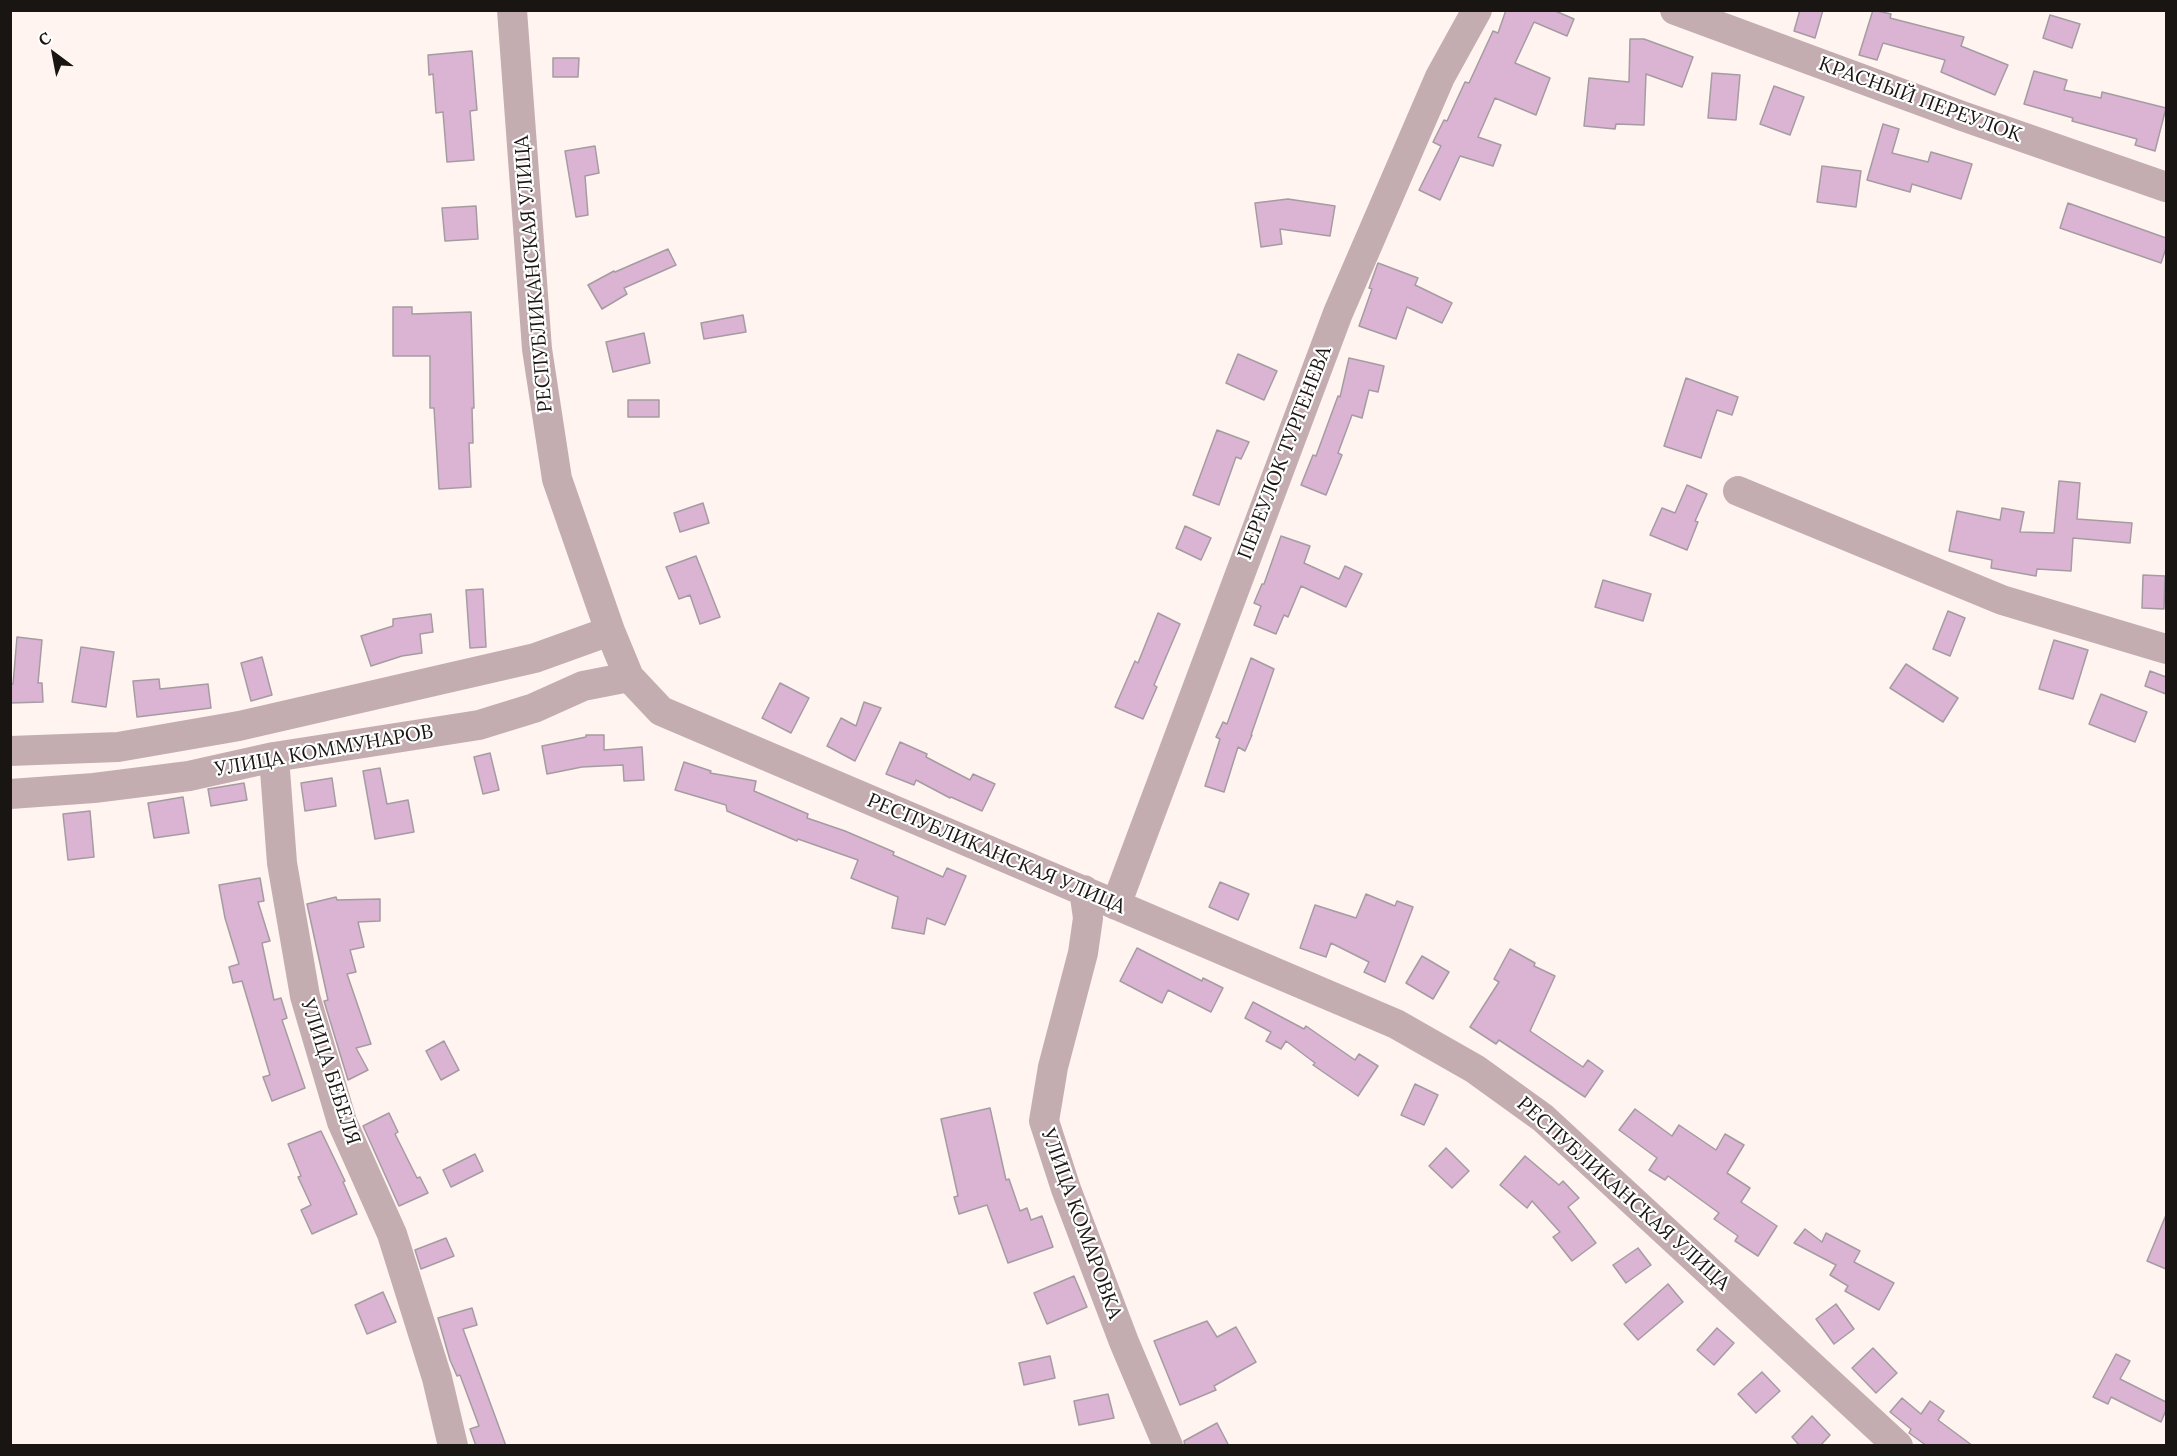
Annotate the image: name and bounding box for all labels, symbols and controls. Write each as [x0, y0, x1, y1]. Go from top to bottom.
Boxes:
north arrow [24, 24, 84, 84]
text: С [34, 27, 54, 50]
street label: КРАСНЫЙ ПЕРЕУЛОК [1815, 52, 2025, 148]
street label: РЕСПУБЛИКАНСКАЯ УЛИЦА [510, 134, 558, 414]
street label: ПЕРЕУЛОК ТУРГЕНЕВА [1233, 343, 1337, 563]
street label: УЛИЦА КОММУНАРОВ [213, 720, 435, 782]
street label: РЕСПУБЛИКАНСКАЯ УЛИЦА [863, 789, 1129, 919]
street label: УЛИЦА БЕБЕЛЯ [295, 996, 365, 1148]
street label: РЕСПУБЛИКАНСКАЯ УЛИЦА [1512, 1092, 1734, 1296]
street label: УЛИЦА КОМАРОВКА [1035, 1125, 1127, 1323]

